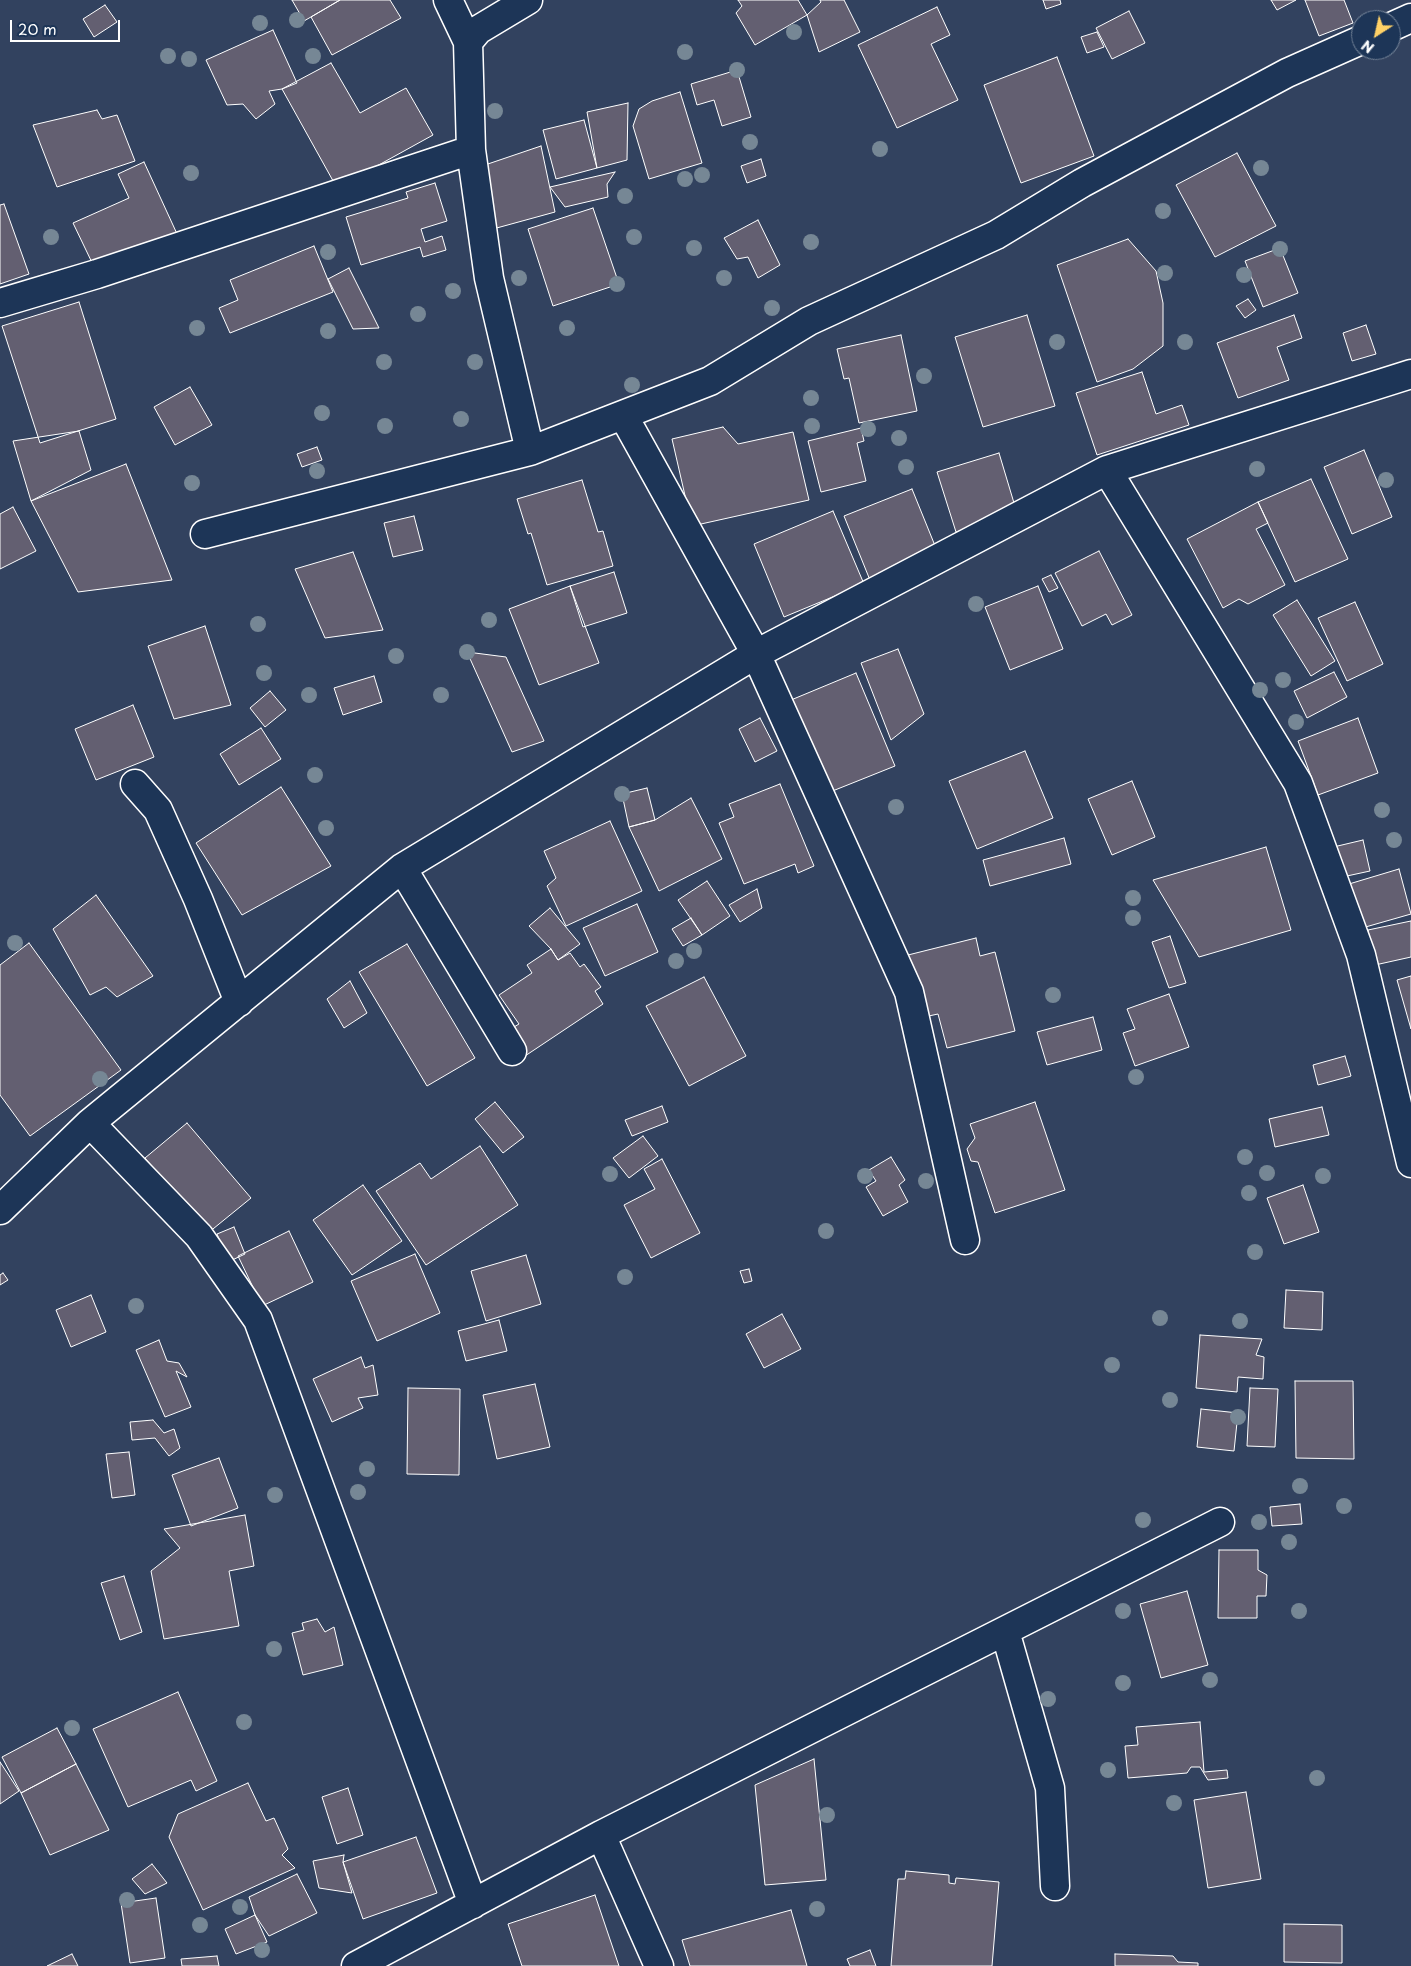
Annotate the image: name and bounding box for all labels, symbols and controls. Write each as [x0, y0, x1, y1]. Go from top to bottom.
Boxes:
scale bar [12, 10, 122, 42]
north arrow [1351, 10, 1401, 60]
text: 20 m [18, 17, 57, 40]
text: N [1357, 35, 1378, 59]

